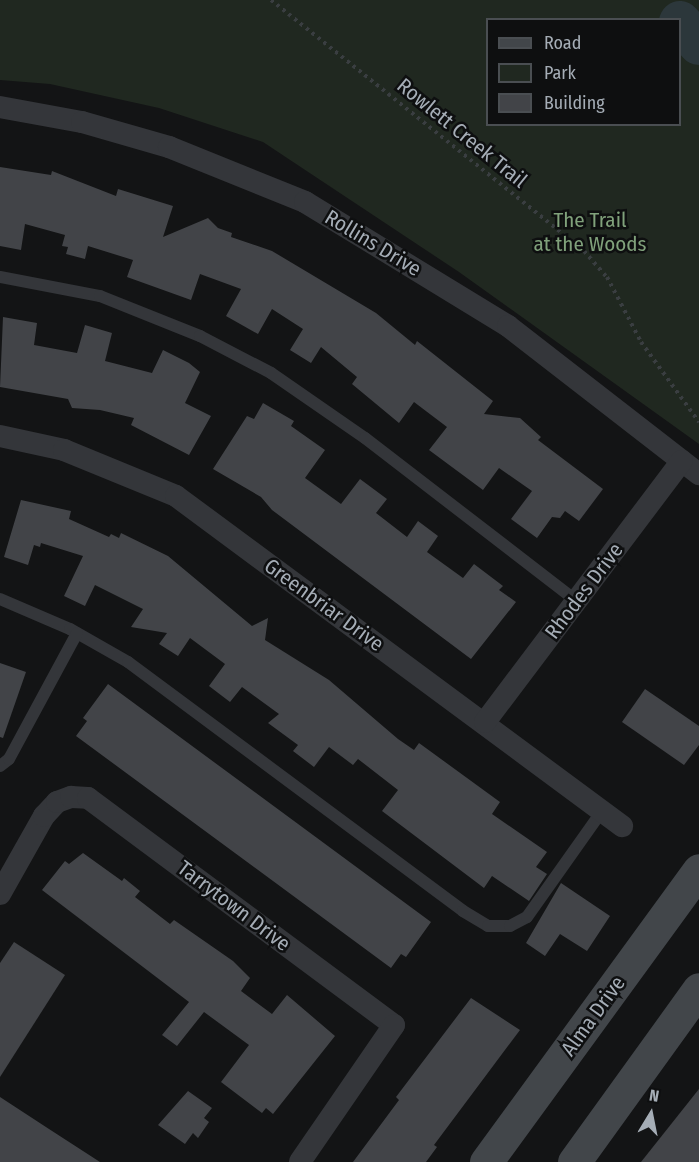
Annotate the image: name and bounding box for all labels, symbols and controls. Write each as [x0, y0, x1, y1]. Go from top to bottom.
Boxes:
legend [486, 18, 681, 126]
text: Road [544, 32, 581, 54]
text: Park [544, 62, 576, 84]
street label: Rowlett Creek Trail [392, 73, 532, 193]
text: Building [544, 92, 605, 114]
street label: Rollins Drive [320, 204, 426, 282]
park label: The Trail at the Woods [533, 207, 647, 257]
street label: Rhodes Drive [540, 538, 628, 644]
street label: Greenbriar Drive [259, 553, 389, 657]
street label: Tarrytown Drive [173, 855, 295, 957]
street label: Alma Drive [556, 971, 630, 1061]
north arrow [621, 1084, 681, 1144]
text: N [648, 1086, 661, 1106]

